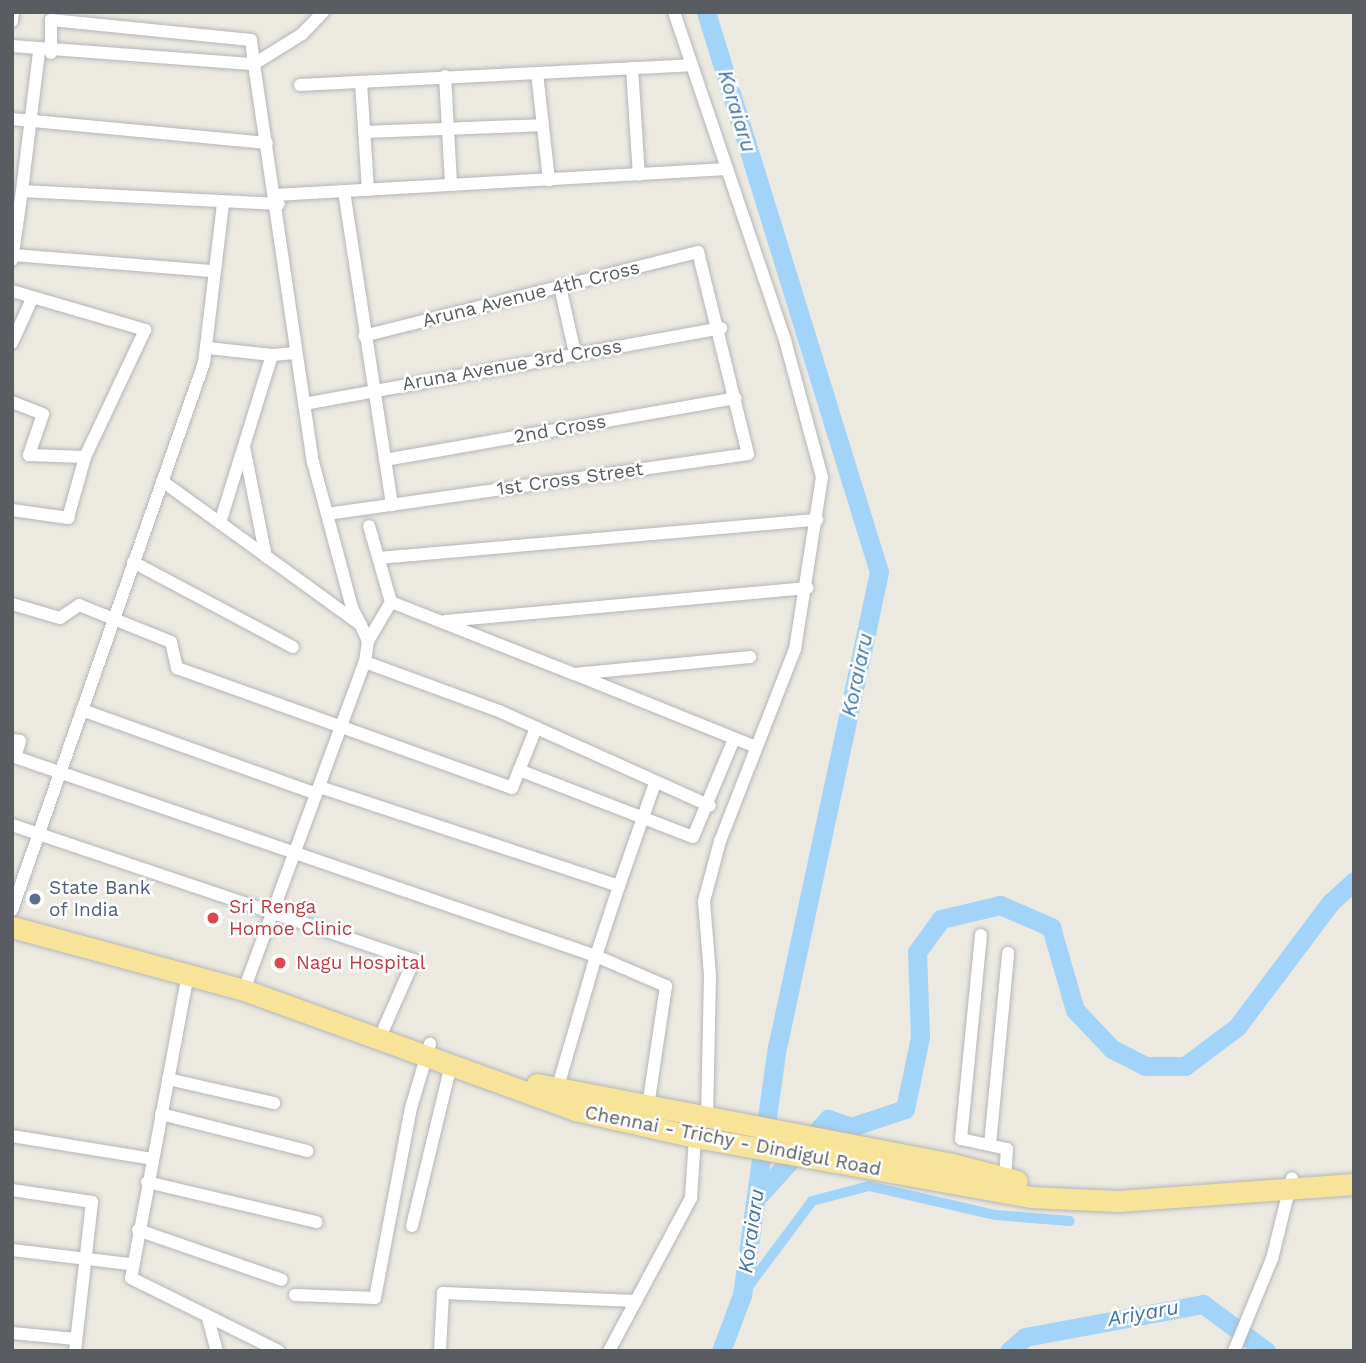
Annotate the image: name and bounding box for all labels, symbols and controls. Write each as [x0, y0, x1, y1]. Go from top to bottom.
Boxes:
water label: Koraiaru [713, 67, 761, 155]
street label: Aruna Avenue 4th Cross [419, 256, 643, 332]
street label: Aruna Avenue 3rd Cross [400, 334, 624, 396]
street label: 2nd Cross [512, 410, 608, 448]
street label: 1st Cross Street [495, 457, 645, 501]
water label: Koraiaru [836, 631, 878, 719]
place label: State Bank of India [49, 877, 151, 921]
marker: State Bank of India [27, 891, 43, 907]
place label: Sri Renga Homoe Clinic [229, 896, 352, 940]
marker: Sri Renga Homoe Clinic [203, 908, 223, 928]
place label: Nagu Hospital [296, 952, 426, 974]
marker: Nagu Hospital [270, 953, 290, 973]
street label: Chennai - Trichy - Dindigul Road [582, 1101, 884, 1181]
water label: Koraiaru [733, 1187, 769, 1275]
water label: Ariyaru [1105, 1294, 1181, 1332]

